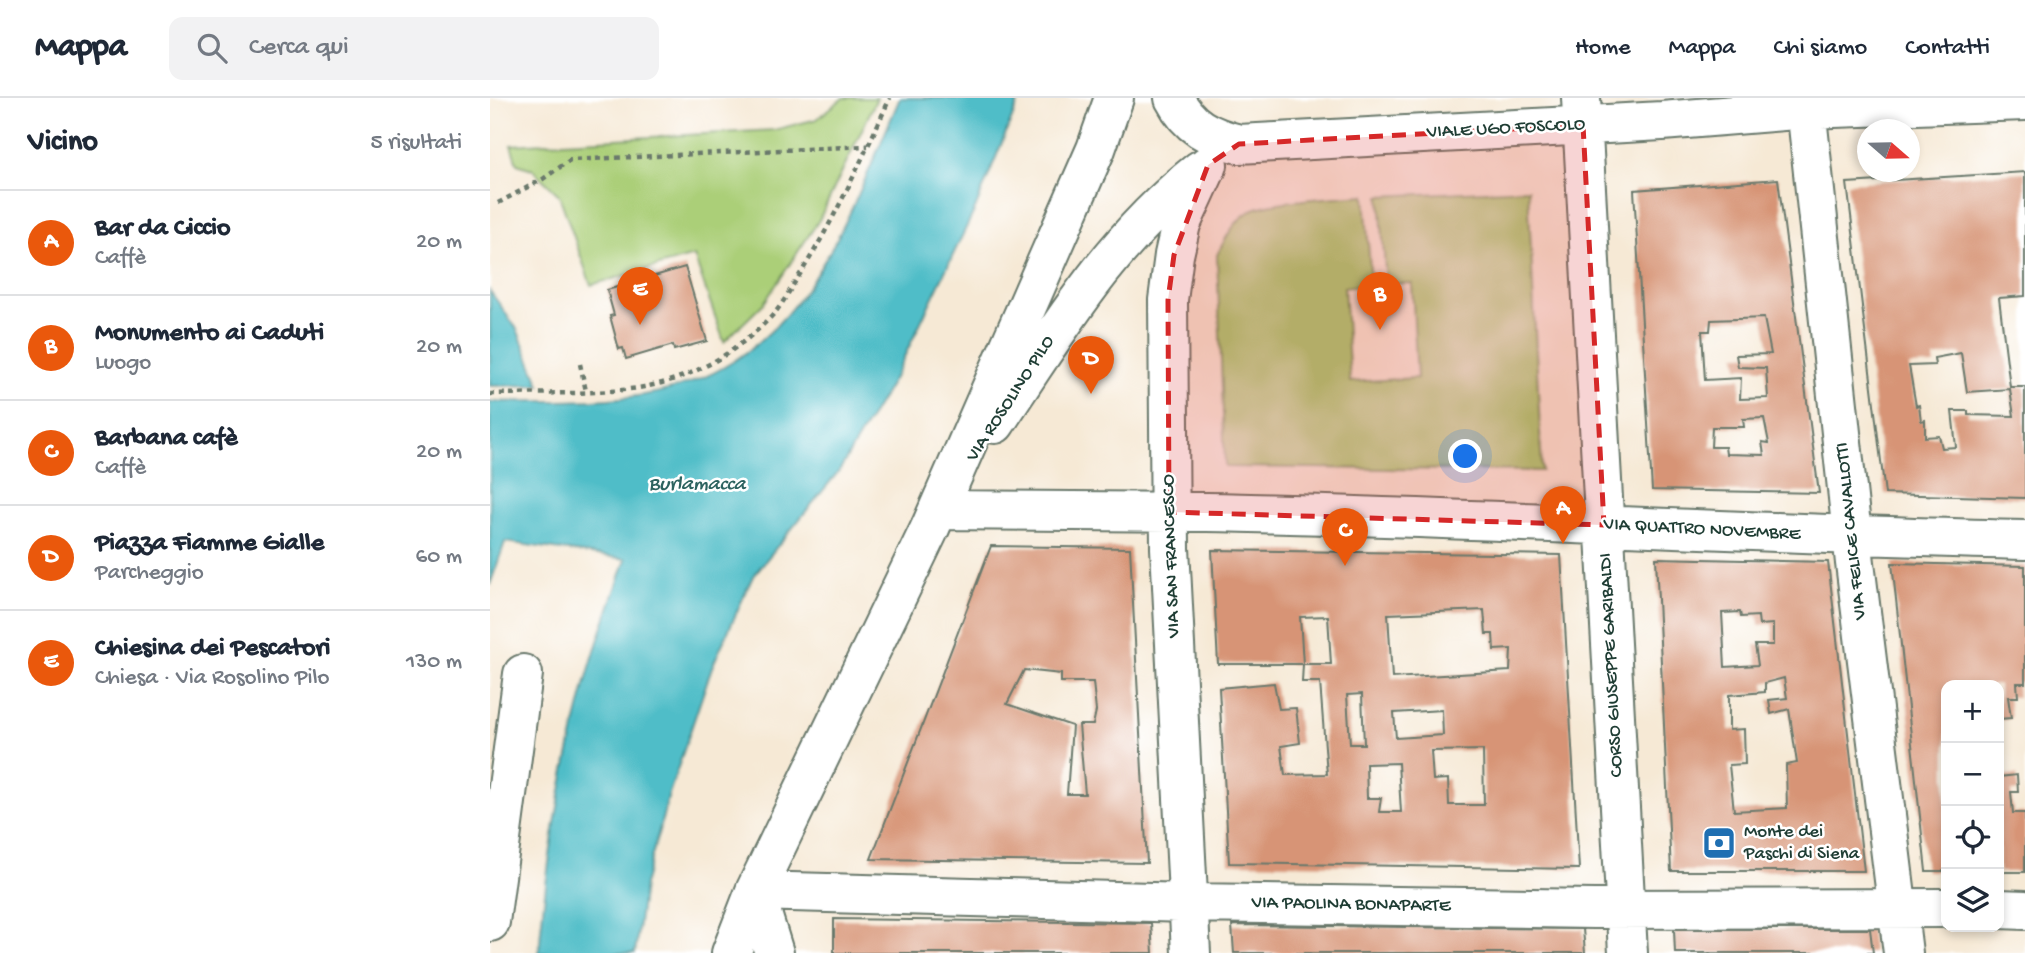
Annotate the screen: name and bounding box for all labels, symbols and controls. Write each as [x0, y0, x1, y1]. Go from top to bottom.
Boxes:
search box [169, 17, 659, 80]
text: Mappa [35, 29, 127, 67]
icon: search [193, 29, 231, 67]
text: Cerca qui [249, 33, 349, 64]
text: Home [1575, 34, 1631, 63]
text: Mappa [1669, 34, 1736, 63]
text: Chi siamo [1774, 34, 1867, 63]
text: Contatti [1905, 34, 1990, 63]
street label: VIALE UGO FOSCOLO [1425, 113, 1586, 145]
north arrow [1857, 119, 1920, 182]
text: Vicino [28, 126, 98, 161]
text: 5 risultati [370, 130, 462, 157]
text: Bar da Ciccio [95, 214, 230, 245]
text: A [44, 229, 58, 256]
text: 20 m [416, 229, 462, 256]
text: Caffè [95, 245, 146, 272]
pin: E [617, 267, 663, 325]
pin: B [1357, 272, 1403, 330]
text: Monumento ai Caduti [95, 319, 324, 350]
street label: VIA ROSOLINO PILO [961, 331, 1061, 467]
text: B [45, 334, 57, 361]
text: 20 m [416, 334, 462, 361]
pin: D [1068, 336, 1114, 394]
text: Luogo [95, 350, 151, 377]
text: Barbana cafè [95, 424, 238, 455]
text: C [45, 439, 57, 466]
text: 20 m [416, 439, 462, 466]
your location [1448, 439, 1482, 473]
street label: VIA FELICE CAVALLOTTI [1831, 441, 1873, 622]
text: Caffè [95, 455, 146, 482]
water label: Burlamacca [649, 473, 747, 498]
street label: VIA SAN FRANCESCO [1158, 473, 1186, 639]
pin: A [1540, 486, 1586, 544]
pin: C [1322, 508, 1368, 566]
street label: VIA QUATTRO NOVEMBRE [1602, 513, 1802, 547]
text: Piazza Fiamme Gialle [95, 529, 324, 560]
text: D [44, 544, 59, 571]
text: 60 m [416, 544, 462, 571]
street label: CORSO GIUSEPPE GARIBALDI [1595, 552, 1629, 778]
text: Parcheggio [95, 560, 204, 587]
text: Chiesina dei Pescatori [95, 634, 330, 665]
text: E [44, 649, 58, 676]
text: 130 m [406, 649, 462, 676]
text: Chiesa · Via Rosolino Pilo [95, 665, 329, 692]
map controls [1941, 680, 2004, 932]
button: + [1941, 680, 2004, 743]
button: − [1941, 743, 2004, 806]
button: locate [1941, 806, 2004, 869]
place label: Monte dei Paschi di Siena [1743, 821, 1861, 866]
bank icon: Monte dei Paschi di Siena [1700, 824, 1738, 862]
button: layers [1941, 869, 2004, 932]
street label: VIA PAOLINA BONAPARTE [1250, 892, 1452, 918]

